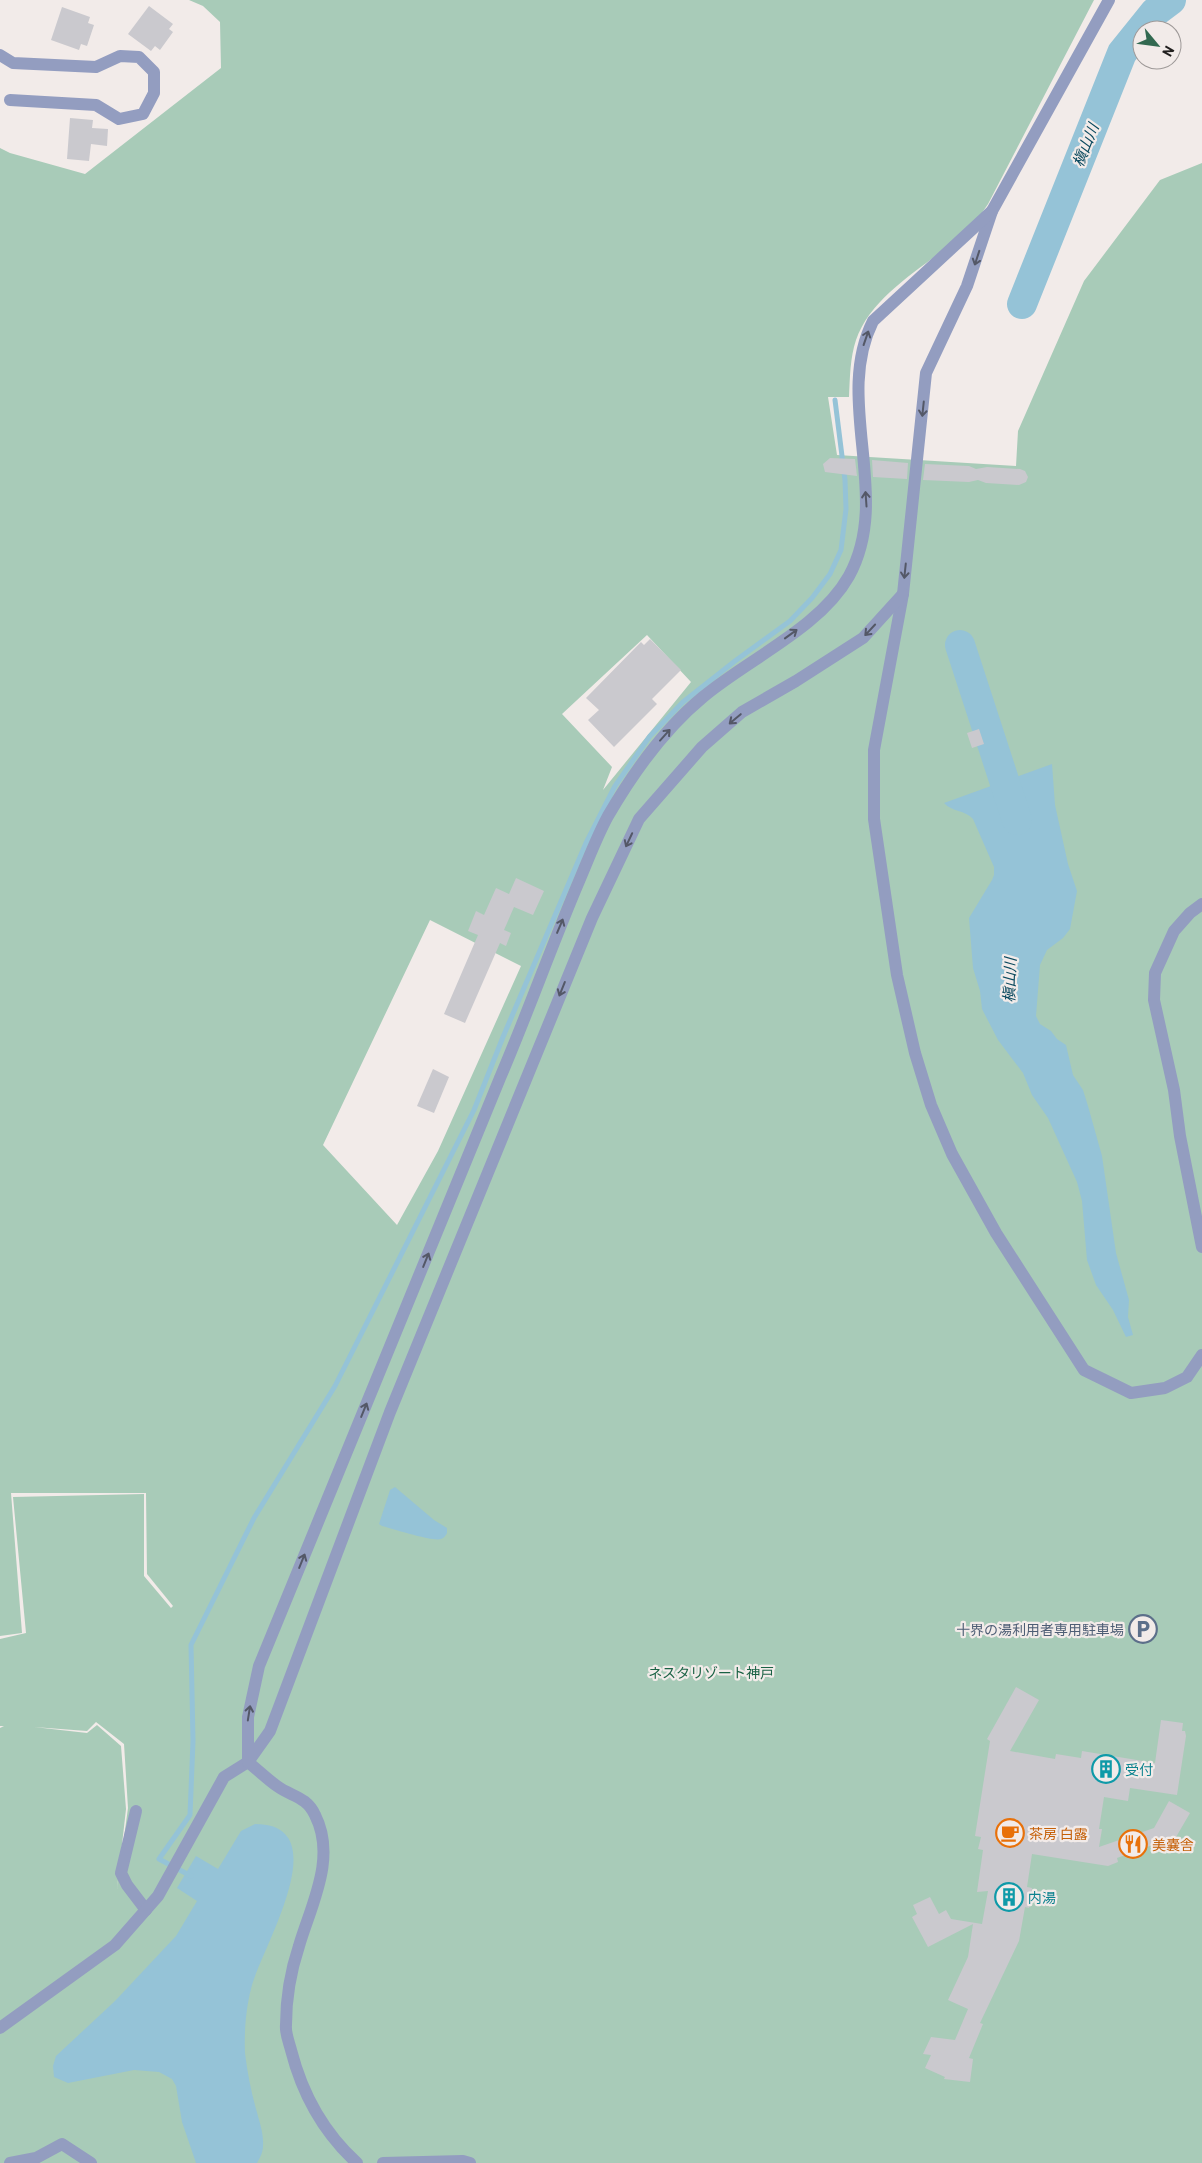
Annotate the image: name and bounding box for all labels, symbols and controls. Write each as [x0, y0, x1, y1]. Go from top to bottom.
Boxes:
north arrow [1132, 20, 1182, 70]
text: N [1159, 43, 1178, 60]
water label: 槇山川 [1068, 119, 1103, 169]
one-way arrow [971, 249, 981, 265]
one-way arrow [862, 330, 872, 346]
one-way arrow [918, 401, 927, 417]
one-way arrow [861, 491, 870, 507]
one-way arrow [901, 563, 910, 579]
one-way arrow [864, 624, 876, 636]
one-way arrow [784, 628, 797, 639]
one-way arrow [728, 713, 741, 725]
one-way arrow [659, 729, 671, 742]
one-way arrow [623, 832, 633, 847]
one-way arrow [556, 919, 566, 934]
water label: 槇山川 [999, 955, 1019, 1003]
one-way arrow [557, 981, 567, 996]
one-way arrow [422, 1253, 431, 1268]
one-way arrow [360, 1403, 369, 1418]
one-way arrow [299, 1553, 308, 1568]
parking icon: 十界の湯利用者専用駐車場 [1128, 1614, 1158, 1644]
place label: 十界の湯利用者専用駐車場 [956, 1621, 1124, 1638]
park label: ネスタリゾート神戸 [648, 1664, 774, 1681]
one-way arrow [244, 1706, 254, 1722]
building icon: 受付 [1091, 1754, 1121, 1784]
place label: 受付 [1125, 1761, 1153, 1778]
cafe icon: 茶房 白露 [995, 1818, 1025, 1848]
place label: 茶房 白露 [1029, 1825, 1088, 1842]
restaurant icon: 美嚢舎 [1118, 1829, 1148, 1859]
place label: 美嚢舎 [1152, 1836, 1194, 1853]
building icon: 内湯 [994, 1882, 1024, 1912]
place label: 内湯 [1028, 1889, 1056, 1906]

